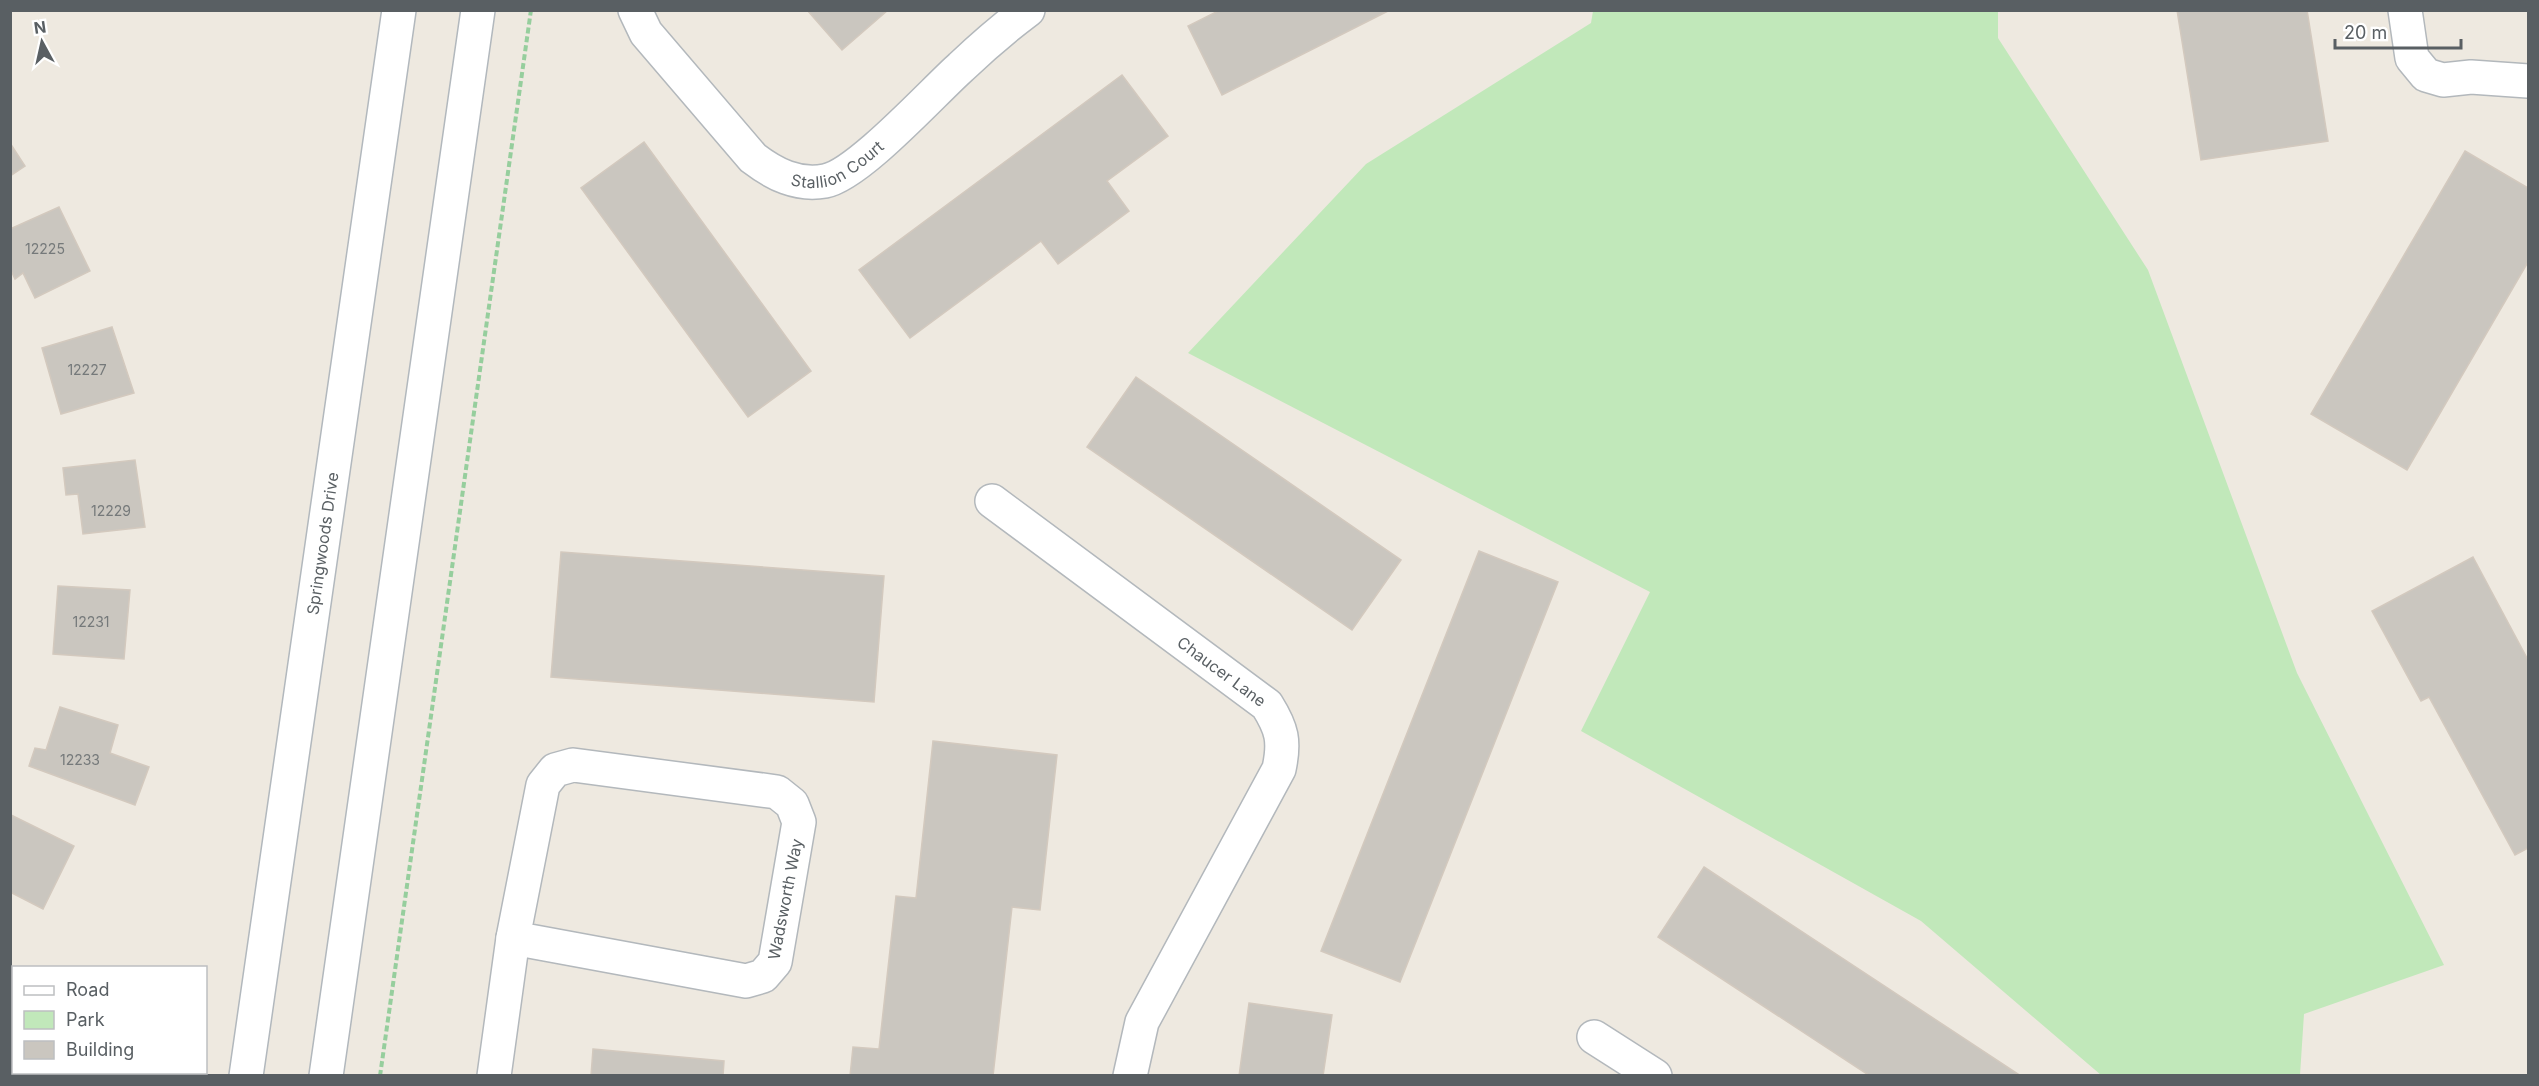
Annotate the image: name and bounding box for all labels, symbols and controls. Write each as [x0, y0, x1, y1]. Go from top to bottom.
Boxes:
north arrow [12, 12, 72, 72]
scale bar [2335, 12, 2461, 50]
text: N [32, 16, 47, 38]
text: 20 m [2344, 22, 2387, 43]
street label: Stallion Court [789, 136, 888, 192]
house number: 12225 [25, 240, 65, 257]
house number: 12227 [67, 361, 107, 378]
street label: Springwoods Drive [302, 471, 343, 616]
house number: 12229 [91, 502, 131, 519]
house number: 12231 [72, 613, 110, 630]
street label: Chaucer Lane [1173, 632, 1270, 711]
house number: 12233 [60, 751, 100, 768]
street label: Wadsworth Way [763, 837, 807, 961]
legend [12, 966, 207, 1074]
text: Road [66, 979, 109, 1000]
text: Park [66, 1009, 105, 1030]
text: Building [66, 1039, 134, 1060]

